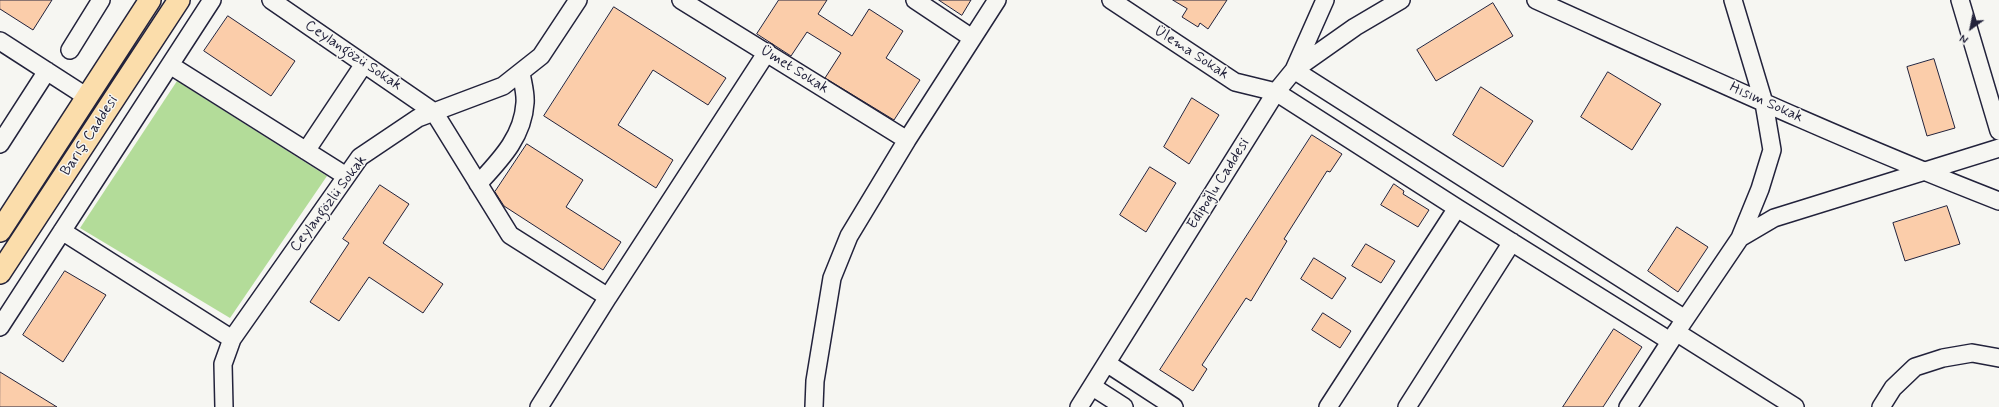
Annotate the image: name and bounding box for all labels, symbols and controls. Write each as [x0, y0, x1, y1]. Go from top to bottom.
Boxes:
north arrow [1951, 8, 1991, 48]
street label: Ceylangözü Sokak [301, 17, 405, 95]
street label: Ülema Sokak [1150, 22, 1232, 84]
text: N [1958, 30, 1971, 46]
street label: Ümet Sokak [756, 42, 832, 98]
street label: Hısım Sokak [1726, 79, 1806, 127]
street label: Barış Caddesi [57, 92, 123, 180]
street label: Edipoğlu Caddesi [1184, 135, 1254, 233]
street label: Ceylangözlü Sokak [287, 152, 371, 256]

